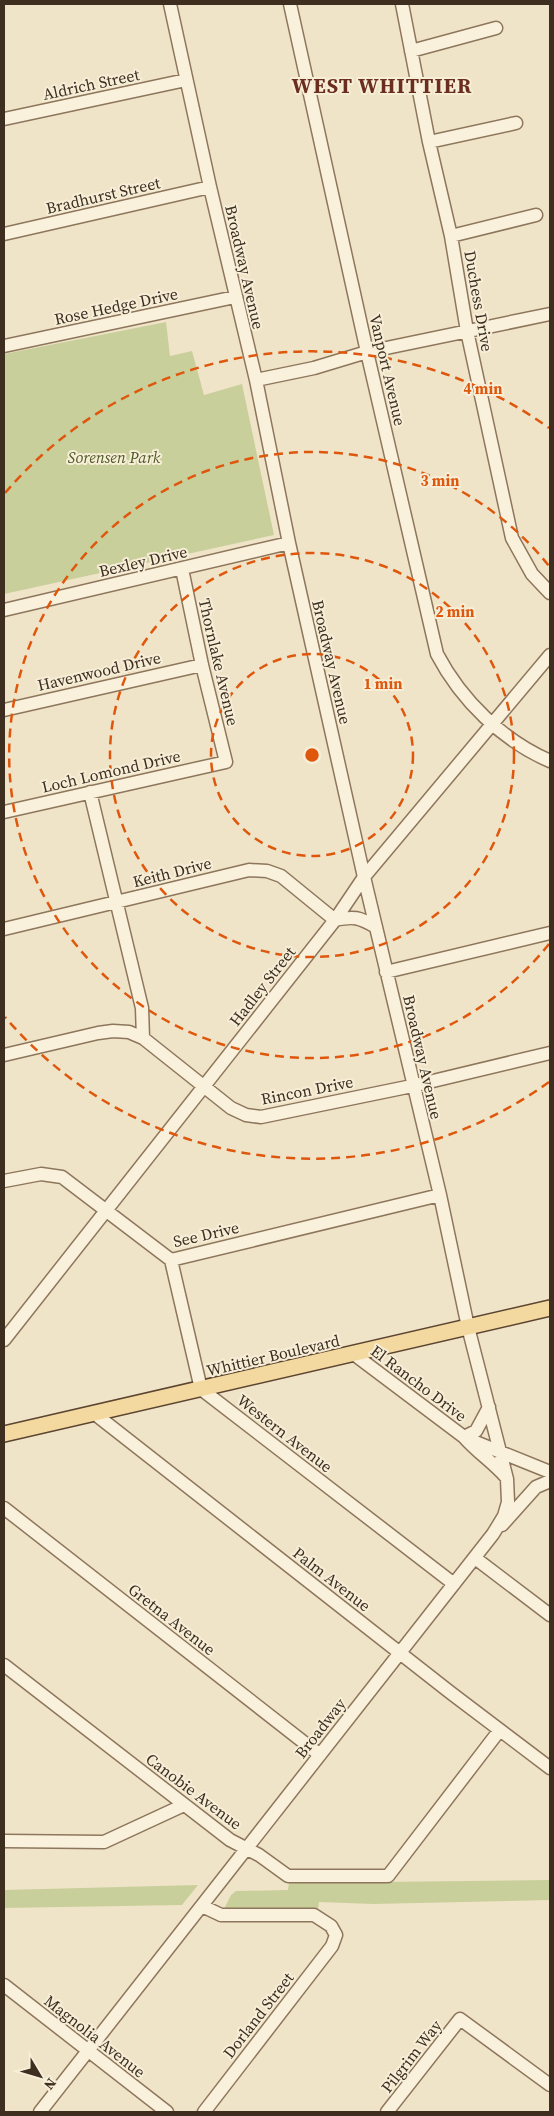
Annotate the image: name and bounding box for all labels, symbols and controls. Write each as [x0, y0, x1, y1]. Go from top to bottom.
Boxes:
street label: Aldrich Street [41, 63, 142, 105]
district label: WEST WHITTIER [292, 71, 472, 100]
street label: Bradhurst Street [44, 171, 163, 219]
street label: Broadway Avenue [220, 203, 270, 331]
street label: Duchess Drive [459, 249, 499, 353]
street label: Rose Hedge Drive [52, 282, 180, 330]
street label: Vanport Avenue [364, 312, 412, 428]
text: 4 min [464, 378, 502, 399]
park label: Sorensen Park [68, 446, 161, 468]
text: 3 min [421, 470, 459, 491]
street label: Bexley Drive [97, 540, 189, 582]
street label: Thornlake Avenue [194, 596, 244, 728]
street label: Broadway Avenue [307, 598, 357, 726]
text: 2 min [436, 601, 474, 622]
street label: Havenwood Drive [35, 646, 163, 696]
text: 1 min [364, 673, 402, 694]
street label: Loch Lomond Drive [39, 744, 183, 798]
centre of rings [303, 746, 321, 764]
street label: Keith Drive [130, 852, 214, 892]
street label: Hadley Street [224, 941, 301, 1030]
street label: Broadway Avenue [398, 993, 448, 1121]
street label: Rincon Drive [259, 1070, 355, 1110]
street label: See Drive [171, 1216, 241, 1252]
street label: Whittier Boulevard [204, 1329, 342, 1381]
street label: El Rancho Drive [367, 1340, 471, 1426]
street label: Western Avenue [233, 1389, 337, 1477]
street label: Palm Avenue [289, 1542, 375, 1616]
street label: Gretna Avenue [124, 1578, 220, 1660]
street label: Broadway [290, 1693, 351, 1763]
street label: Canobie Avenue [141, 1748, 247, 1834]
street label: Dorland Street [218, 1967, 299, 2062]
street label: Magnolia Avenue [40, 1990, 150, 2082]
street label: Pilgrim Way [376, 2014, 447, 2097]
north arrow [15, 2051, 65, 2101]
text: N [39, 2074, 61, 2094]

